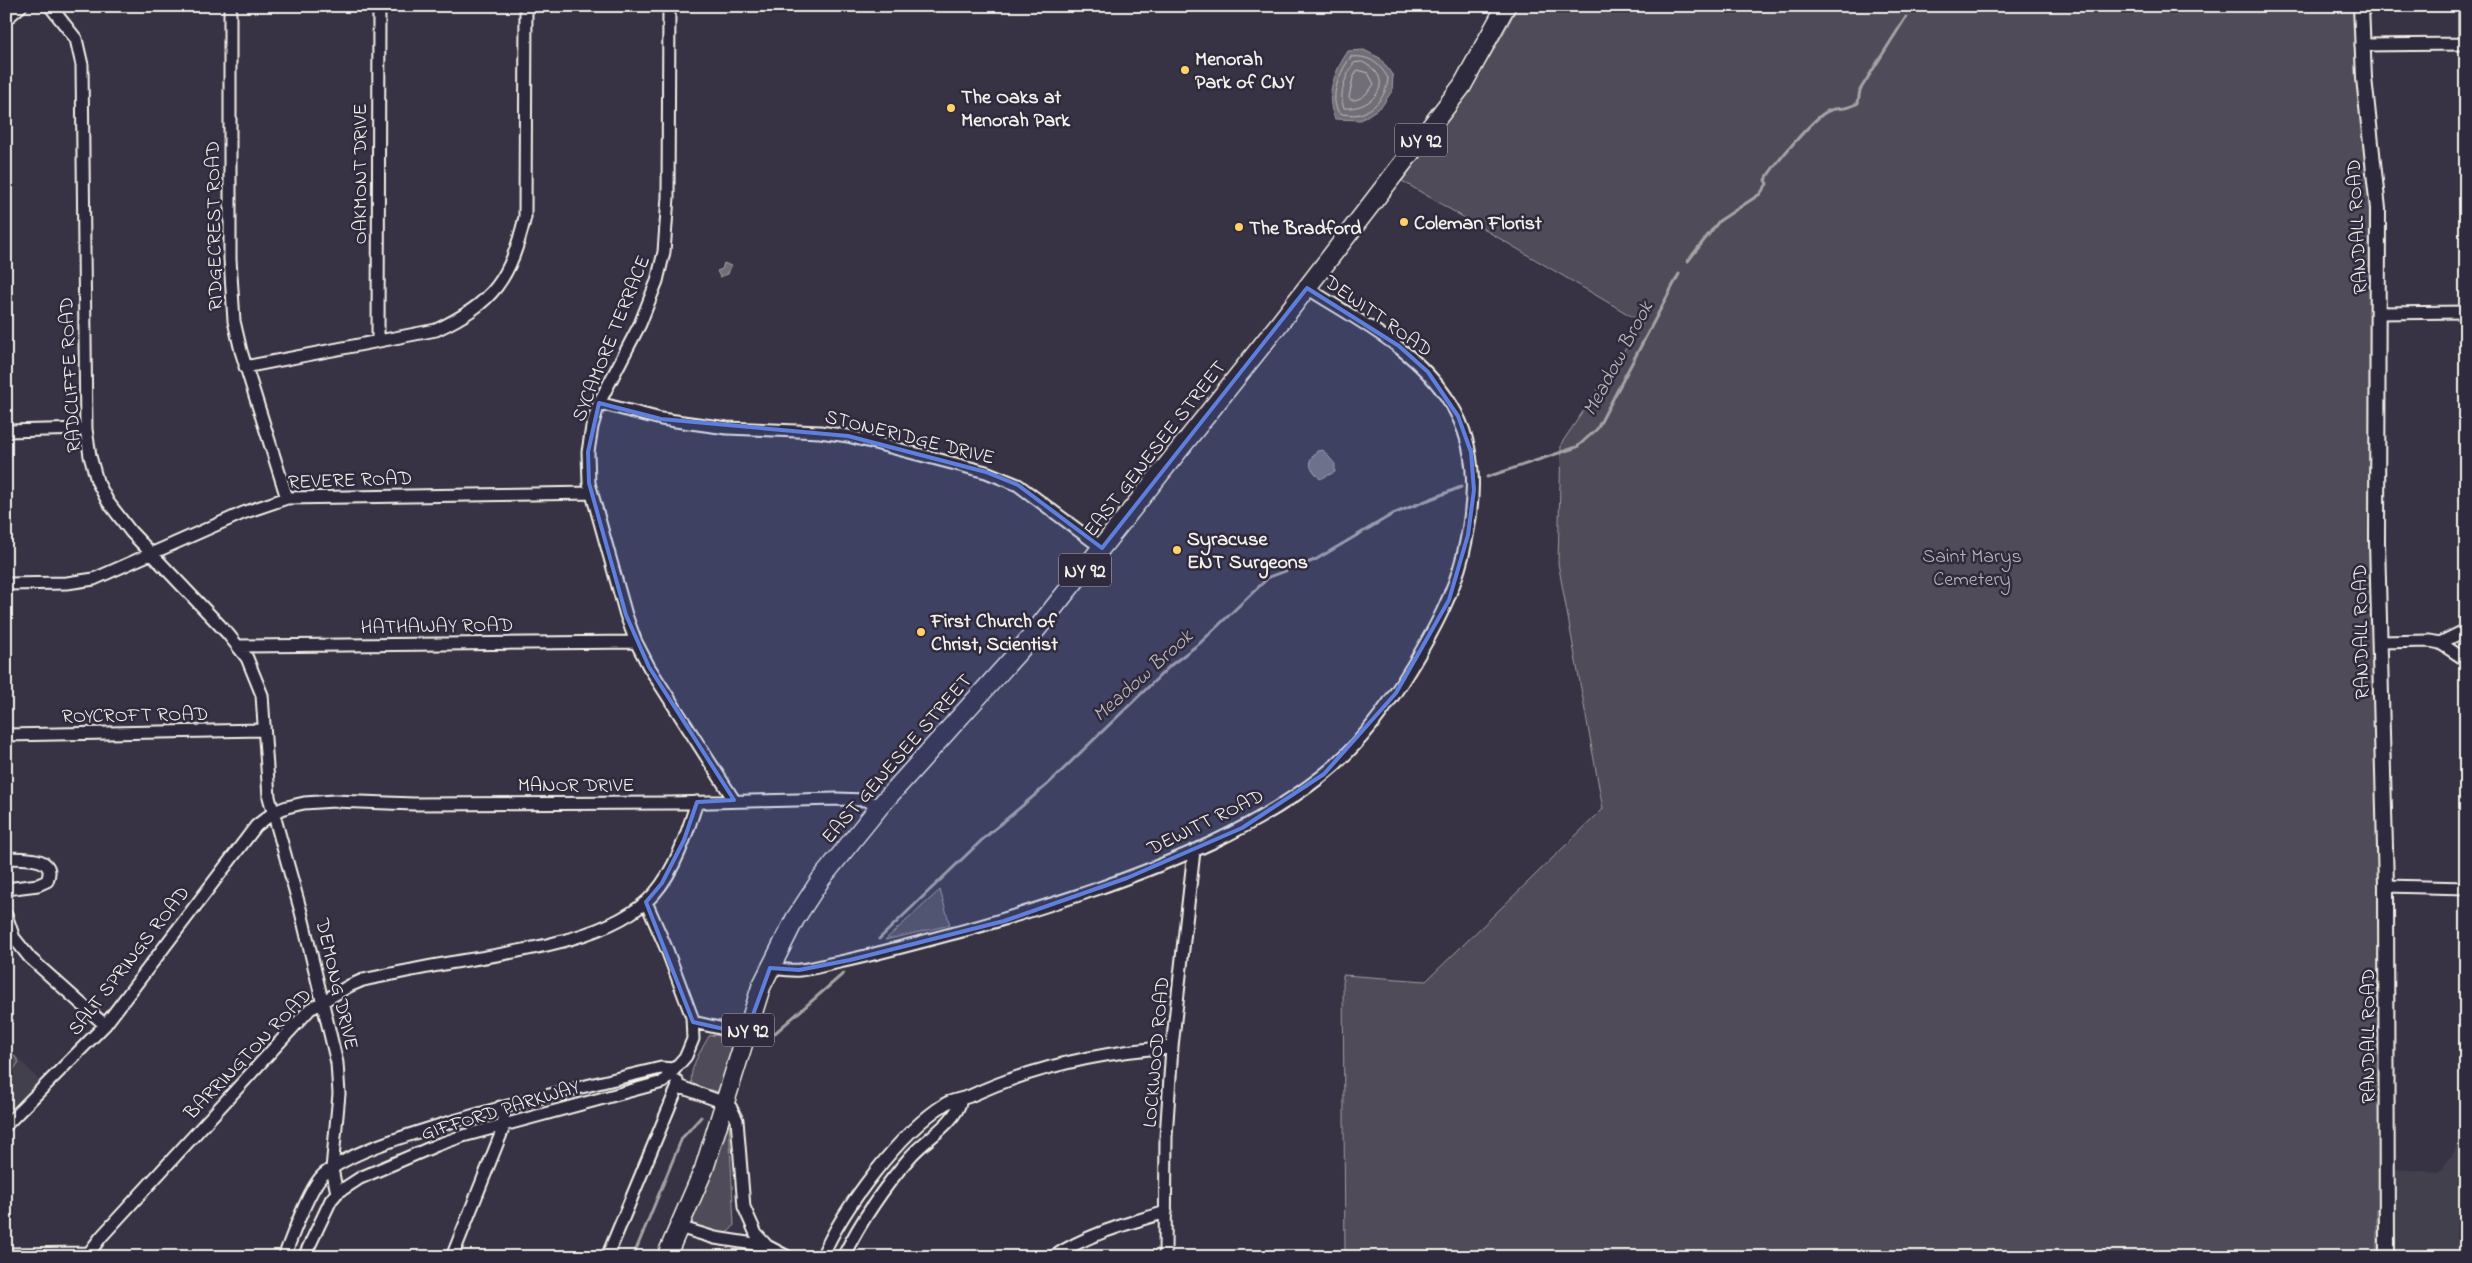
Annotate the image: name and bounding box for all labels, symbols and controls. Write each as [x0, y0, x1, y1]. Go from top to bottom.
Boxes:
place label: Menorah Park of CNY [1195, 46, 1295, 98]
marker: Menorah Park of CNY [1179, 64, 1191, 76]
place label: The Oaks at Menorah Park [961, 84, 1071, 136]
marker: The Oaks at Menorah Park [945, 102, 957, 114]
street label: OAKMONT DRIVE [347, 103, 376, 245]
road number: NY 92 [1395, 124, 1447, 156]
street label: RIDGECREST ROAD [200, 141, 231, 311]
street label: RANDALL ROAD [2340, 159, 2377, 295]
place label: Coleman Florist [1414, 210, 1542, 239]
place label: The Bradford [1249, 215, 1362, 244]
marker: Coleman Florist [1398, 216, 1410, 228]
marker: The Bradford [1233, 221, 1245, 233]
street label: SYCAMORE TERRACE [566, 251, 659, 427]
street label: DEWITT ROAD [1317, 268, 1438, 365]
water label: Meadow Brook [1576, 295, 1662, 422]
street label: RADCLIFFE ROAD [53, 296, 90, 453]
street label: EAST GENESEE STREET [1078, 355, 1234, 544]
street label: STONERIDGE DRIVE [822, 403, 997, 474]
street label: REVERE ROAD [287, 465, 413, 498]
place label: Syracuse ENT Surgeons [1187, 526, 1308, 579]
park label: Saint Marys Cemetery [1922, 543, 2022, 595]
marker: Syracuse ENT Surgeons [1171, 544, 1183, 556]
road number: NY 92 [1059, 554, 1111, 586]
street label: RANDALL ROAD [2347, 564, 2378, 700]
place label: First Church of Christ, Scientist [930, 608, 1058, 660]
street label: HATHAWAY ROAD [360, 612, 514, 643]
water label: Meadow Brook [1086, 623, 1201, 730]
marker: First Church of Christ, Scientist [915, 626, 927, 638]
street label: EAST GENESEE STREET [816, 668, 980, 851]
street label: ROYCROFT ROAD [62, 701, 209, 732]
street label: MANOR DRIVE [518, 772, 634, 801]
street label: DEWITT ROAD [1142, 783, 1269, 864]
street label: SALT SPRINGS ROAD [62, 880, 198, 1043]
street label: DEMONG DRIVE [306, 915, 365, 1053]
street label: RANDALL ROAD [2355, 968, 2384, 1104]
street label: LOCKWOOD ROAD [1136, 976, 1179, 1129]
street label: BARRINGTON ROAD [178, 982, 319, 1128]
road number: NY 92 [722, 1014, 774, 1046]
street label: GIFFORD PARKWAY [418, 1073, 584, 1149]

